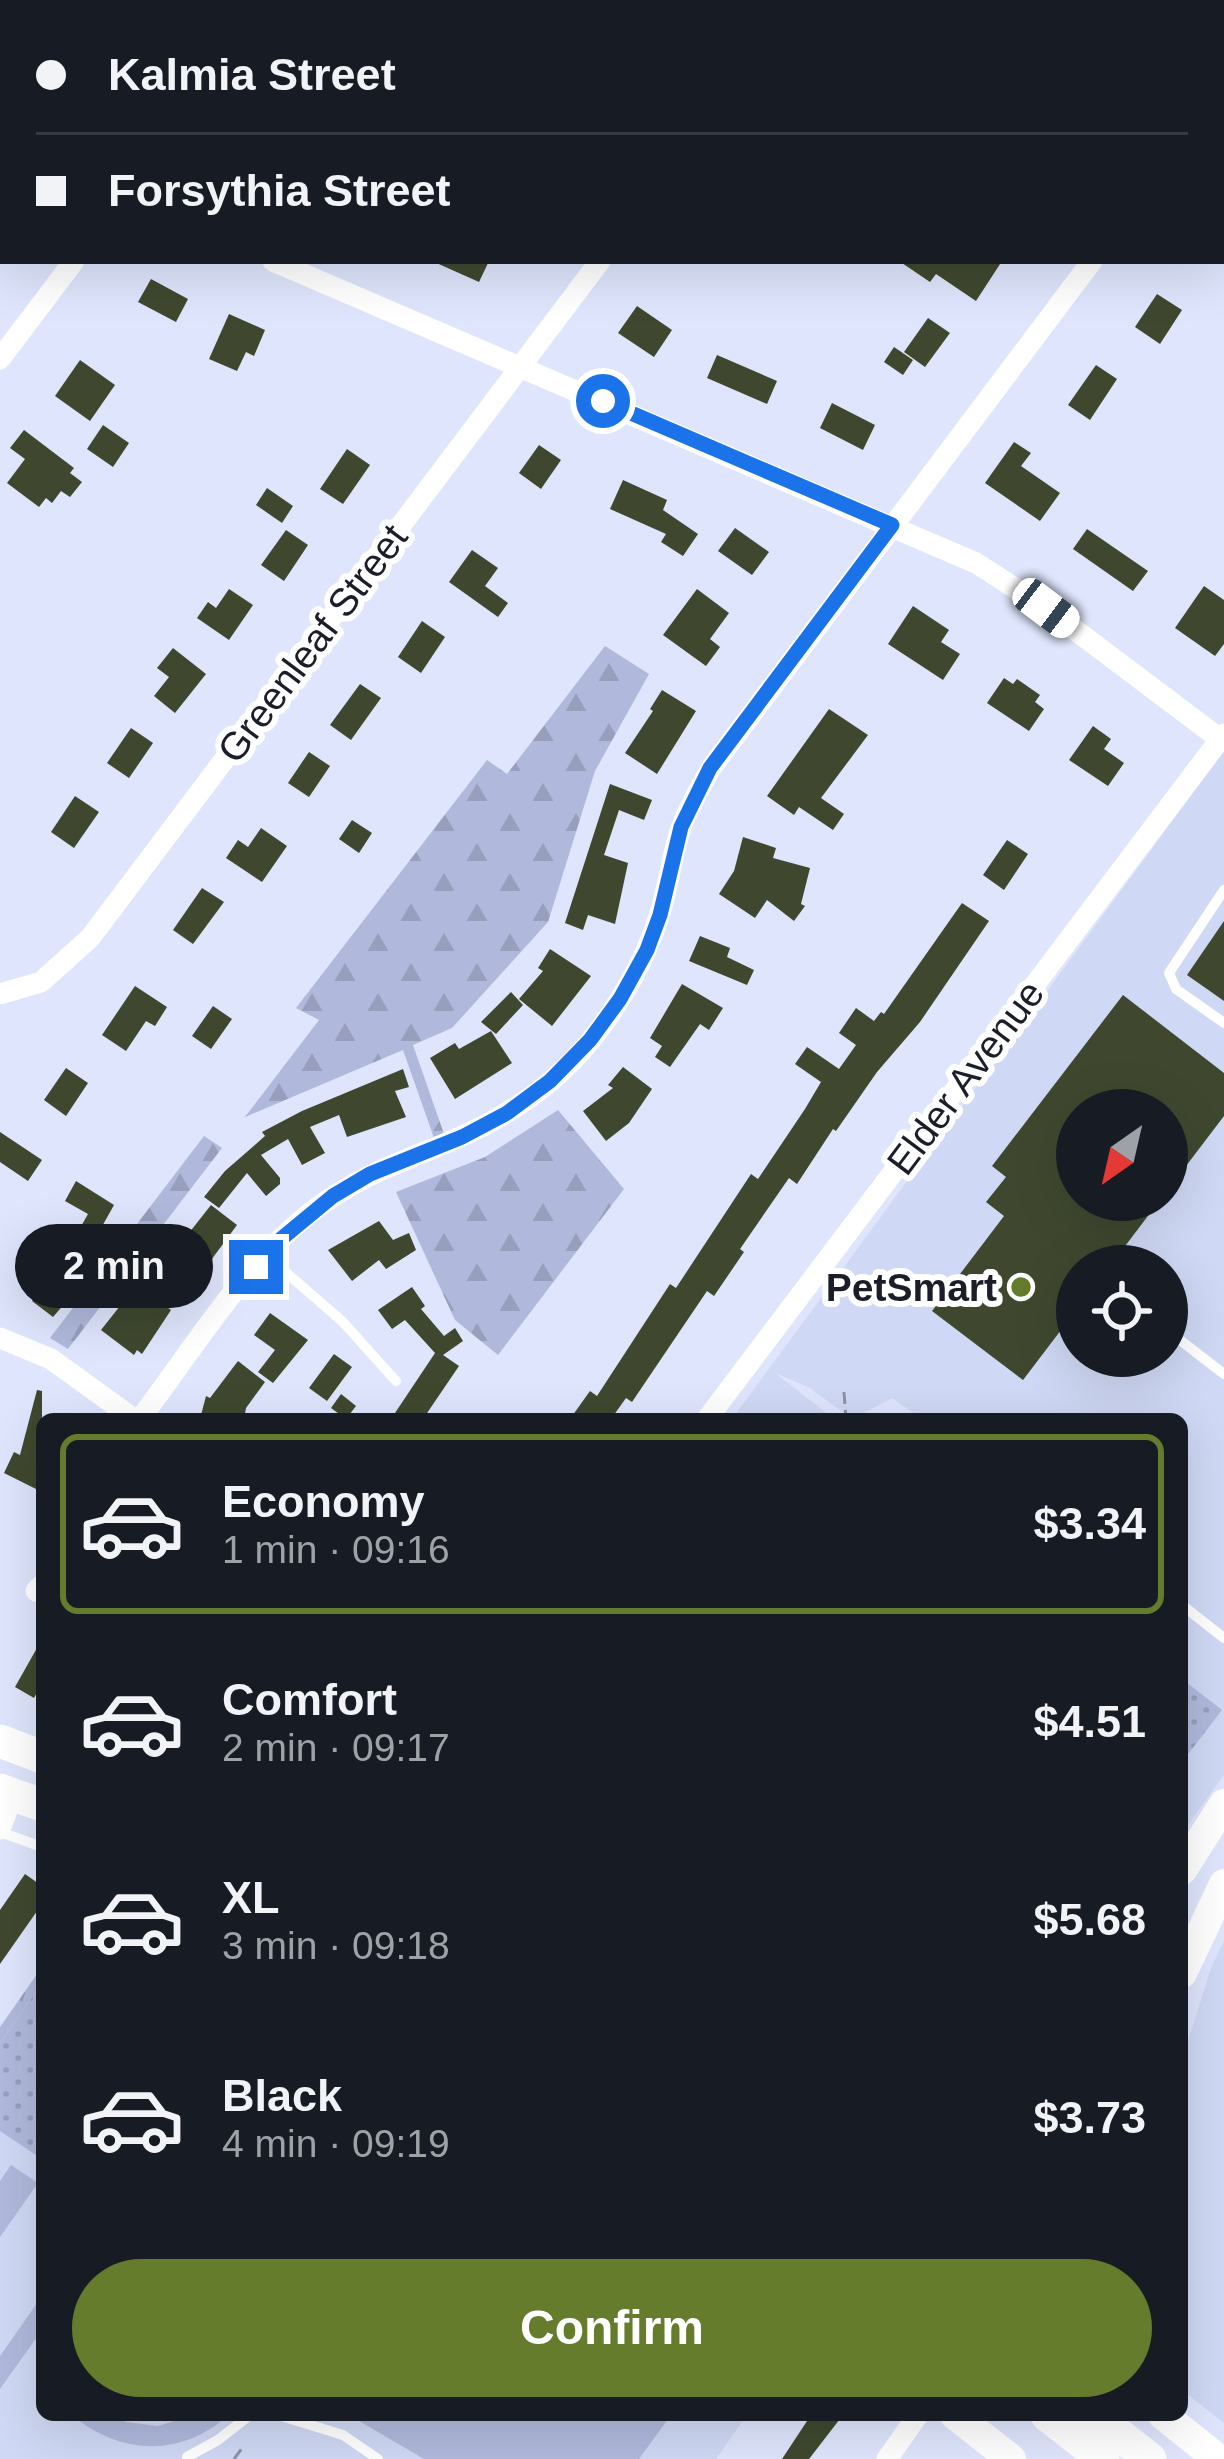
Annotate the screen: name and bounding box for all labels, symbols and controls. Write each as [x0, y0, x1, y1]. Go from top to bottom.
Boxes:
text: Kalmia Street [108, 49, 396, 100]
text: Forsythia Street [108, 165, 451, 216]
route start [576, 374, 630, 428]
street label: Greenleaf Street [209, 516, 416, 771]
car [1006, 572, 1086, 644]
street label: Elder Avenue [879, 972, 1052, 1183]
north arrow [1056, 1089, 1188, 1221]
map controls [1056, 1089, 1188, 1377]
callout: 2 min [16, 1225, 214, 1309]
route end [229, 1240, 283, 1294]
text: 2 min [63, 1244, 165, 1287]
button: locate [1056, 1245, 1188, 1377]
place label: PetSmart [826, 1266, 997, 1309]
marker: PetSmart [1008, 1274, 1034, 1300]
icon: car [78, 1470, 186, 1578]
text: Economy [222, 1476, 425, 1527]
text: $3.34 [1033, 1498, 1146, 1549]
text: 1 min · 09:16 [222, 1528, 450, 1571]
icon: car [78, 1668, 186, 1776]
text: Comfort [222, 1674, 397, 1725]
text: $4.51 [1033, 1696, 1146, 1747]
text: 2 min · 09:17 [222, 1726, 450, 1769]
icon: car [78, 1866, 186, 1974]
text: XL [222, 1872, 280, 1923]
text: $5.68 [1033, 1894, 1146, 1945]
text: 3 min · 09:18 [222, 1924, 450, 1967]
icon: car [78, 2064, 186, 2172]
text: Black [222, 2070, 342, 2121]
text: $3.73 [1033, 2092, 1146, 2143]
text: 4 min · 09:19 [222, 2122, 450, 2165]
button: Confirm [72, 2259, 1152, 2397]

